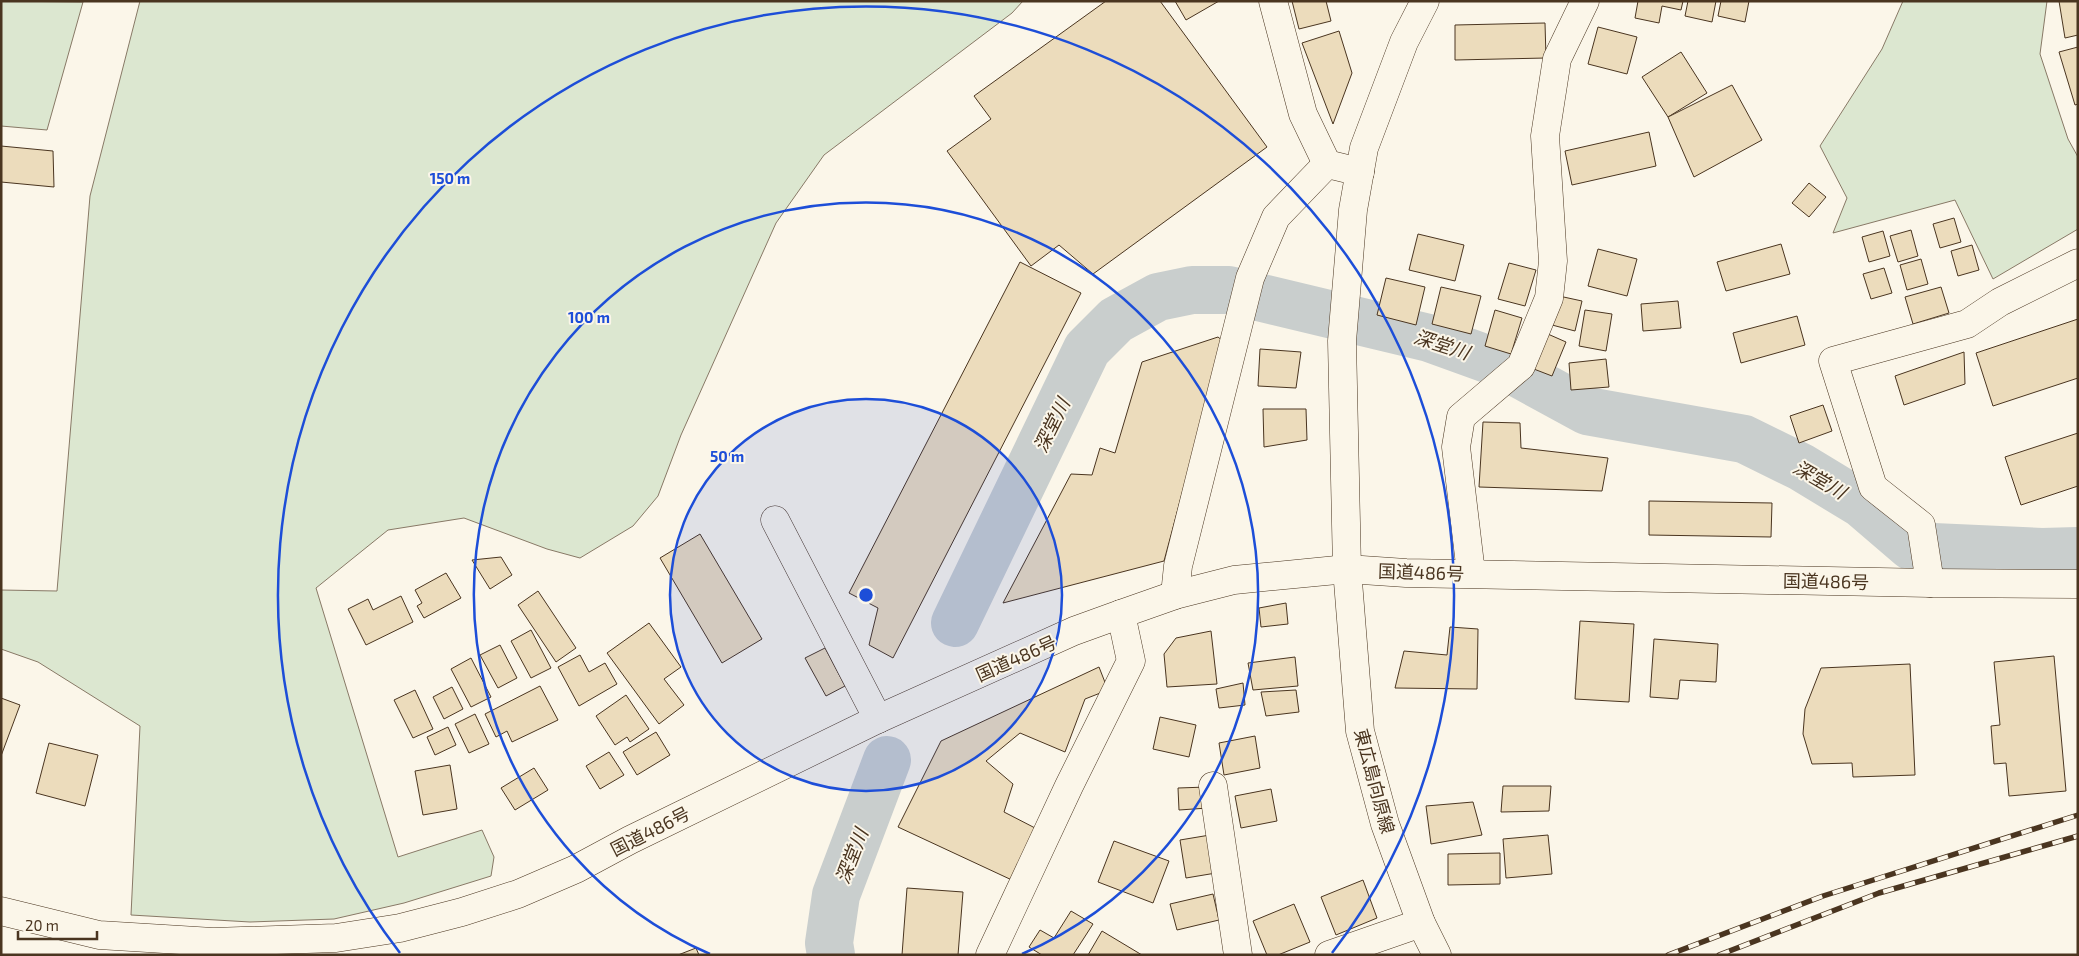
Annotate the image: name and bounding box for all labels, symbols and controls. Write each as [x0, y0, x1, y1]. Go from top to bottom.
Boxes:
text: 150 m [430, 169, 470, 187]
text: 100 m [568, 308, 610, 326]
water label: 深堂川 [1411, 324, 1475, 364]
water label: 深堂川 [1028, 393, 1075, 456]
text: 50 m [710, 447, 744, 465]
water label: 深堂川 [1790, 455, 1852, 504]
street label: 国道486号 [1377, 560, 1465, 584]
street label: 国道486号 [1783, 569, 1869, 593]
centre of rings [857, 586, 875, 604]
street label: 国道486号 [972, 630, 1060, 686]
street label: 東広島向原線 [1350, 726, 1400, 836]
street label: 国道486号 [607, 802, 693, 860]
water label: 深堂川 [830, 823, 873, 887]
scale bar [18, 908, 96, 940]
text: 20 m [25, 916, 59, 934]

